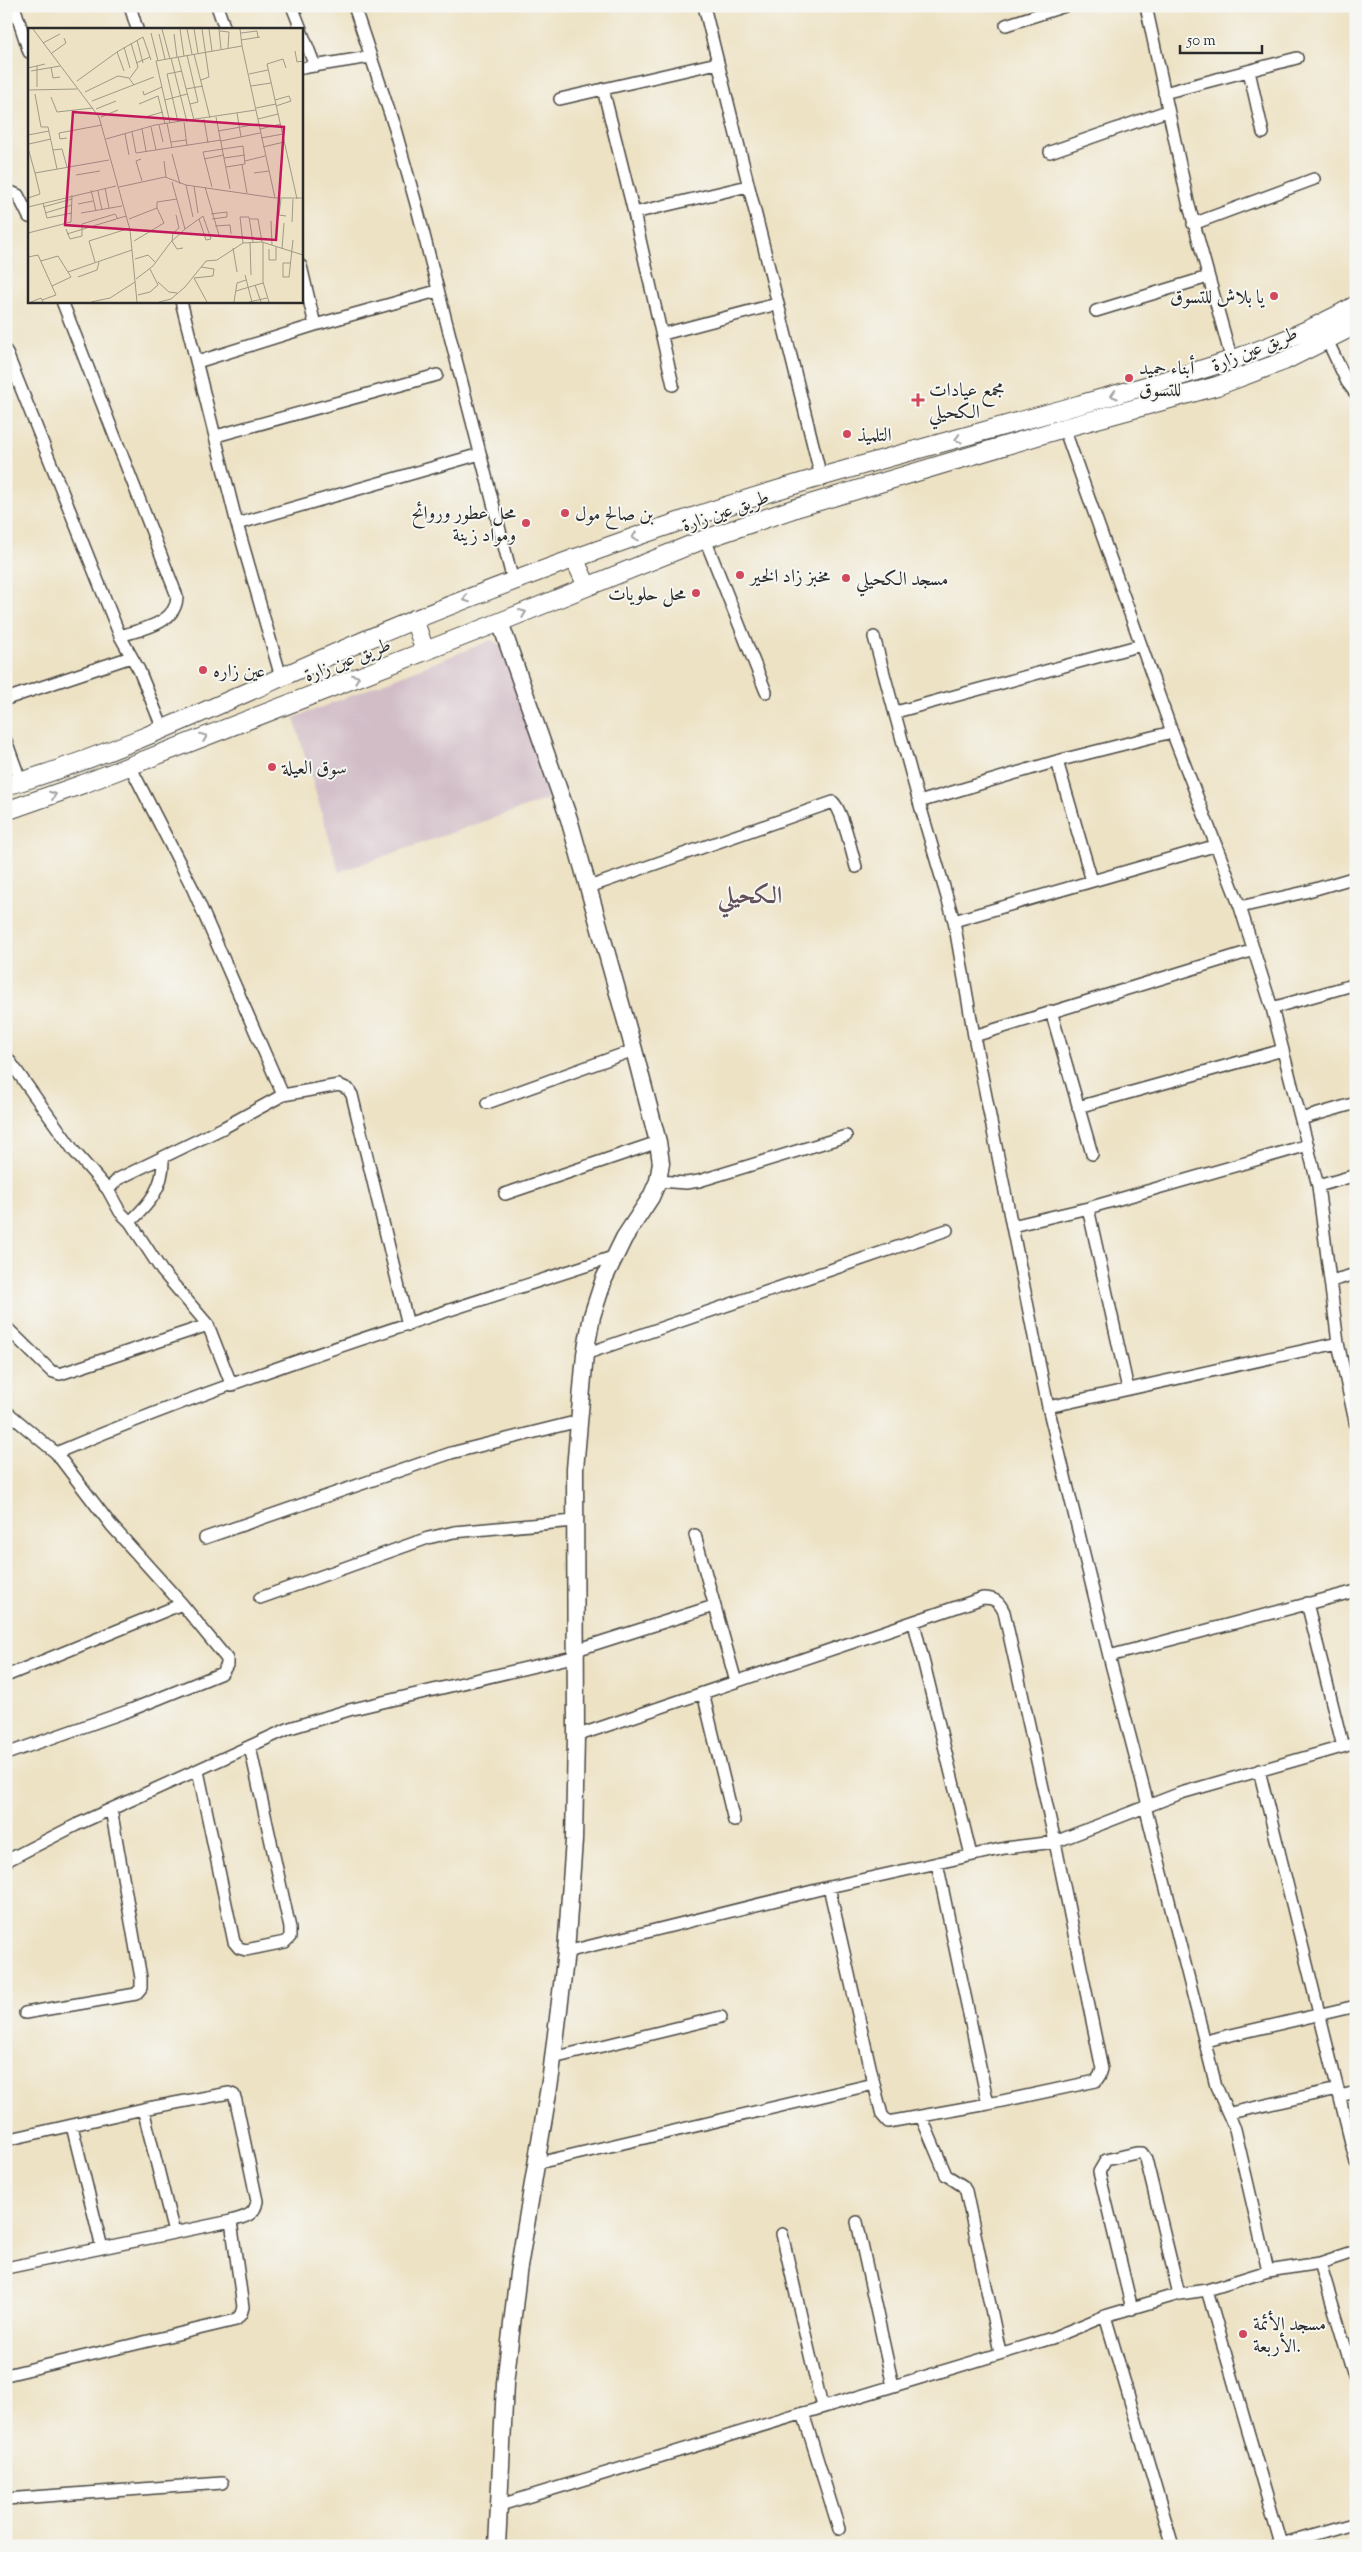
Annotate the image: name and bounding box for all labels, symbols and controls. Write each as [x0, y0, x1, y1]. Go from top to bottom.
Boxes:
scale bar [1180, 22, 1262, 54]
inset map [28, 28, 302, 302]
text: 50 m [1186, 31, 1216, 52]
place label: يا بلاش للتسوق [1170, 285, 1265, 312]
marker: يا بلاش للتسوق [1268, 290, 1280, 302]
street label: طريق عين زارة [1208, 321, 1302, 380]
place label: أبناء حميد للتسوق [1139, 355, 1195, 405]
marker: أبناء حميد للتسوق [1123, 372, 1135, 384]
place label: مجمع عيادات الكحيلي [929, 378, 1005, 430]
one-way arrow [1110, 389, 1118, 399]
marker: مجمع عيادات الكحيلي [911, 393, 925, 407]
place label: التلميذ [857, 423, 892, 450]
marker: التلميذ [841, 428, 853, 440]
one-way arrow [954, 433, 962, 443]
street label: طريق عين زارة [678, 485, 773, 540]
place label: محل عطور وروائح ومواد زينة [411, 501, 516, 550]
place label: بن صالح مول [575, 502, 654, 530]
marker: بن صالح مول [559, 507, 571, 519]
marker: محل عطور وروائح ومواد زينة [520, 517, 532, 529]
one-way arrow [631, 531, 639, 541]
place label: مخبز زاد الخير [748, 564, 831, 591]
place label: مسجد الكحيلي [856, 567, 948, 597]
marker: مخبز زاد الخير [734, 569, 746, 581]
marker: مسجد الكحيلي [840, 572, 852, 584]
place label: محل حلويات [608, 582, 686, 609]
marker: محل حلويات [690, 587, 702, 599]
one-way arrow [462, 593, 471, 603]
one-way arrow [518, 608, 527, 619]
street label: طريق عين زارة [301, 632, 395, 690]
place label: عين زاره [213, 659, 265, 686]
marker: عين زاره [197, 664, 209, 676]
one-way arrow [351, 674, 359, 684]
one-way arrow [199, 733, 208, 743]
place label: سوق العيلة [281, 756, 347, 783]
marker: سوق العيلة [266, 761, 278, 773]
one-way arrow [48, 791, 56, 801]
district label: الكحيلي [717, 880, 782, 918]
place label: مسجد الأئمة الأربعة. [1253, 2310, 1326, 2361]
marker: مسجد الأئمة الأربعة. [1237, 2328, 1249, 2340]

